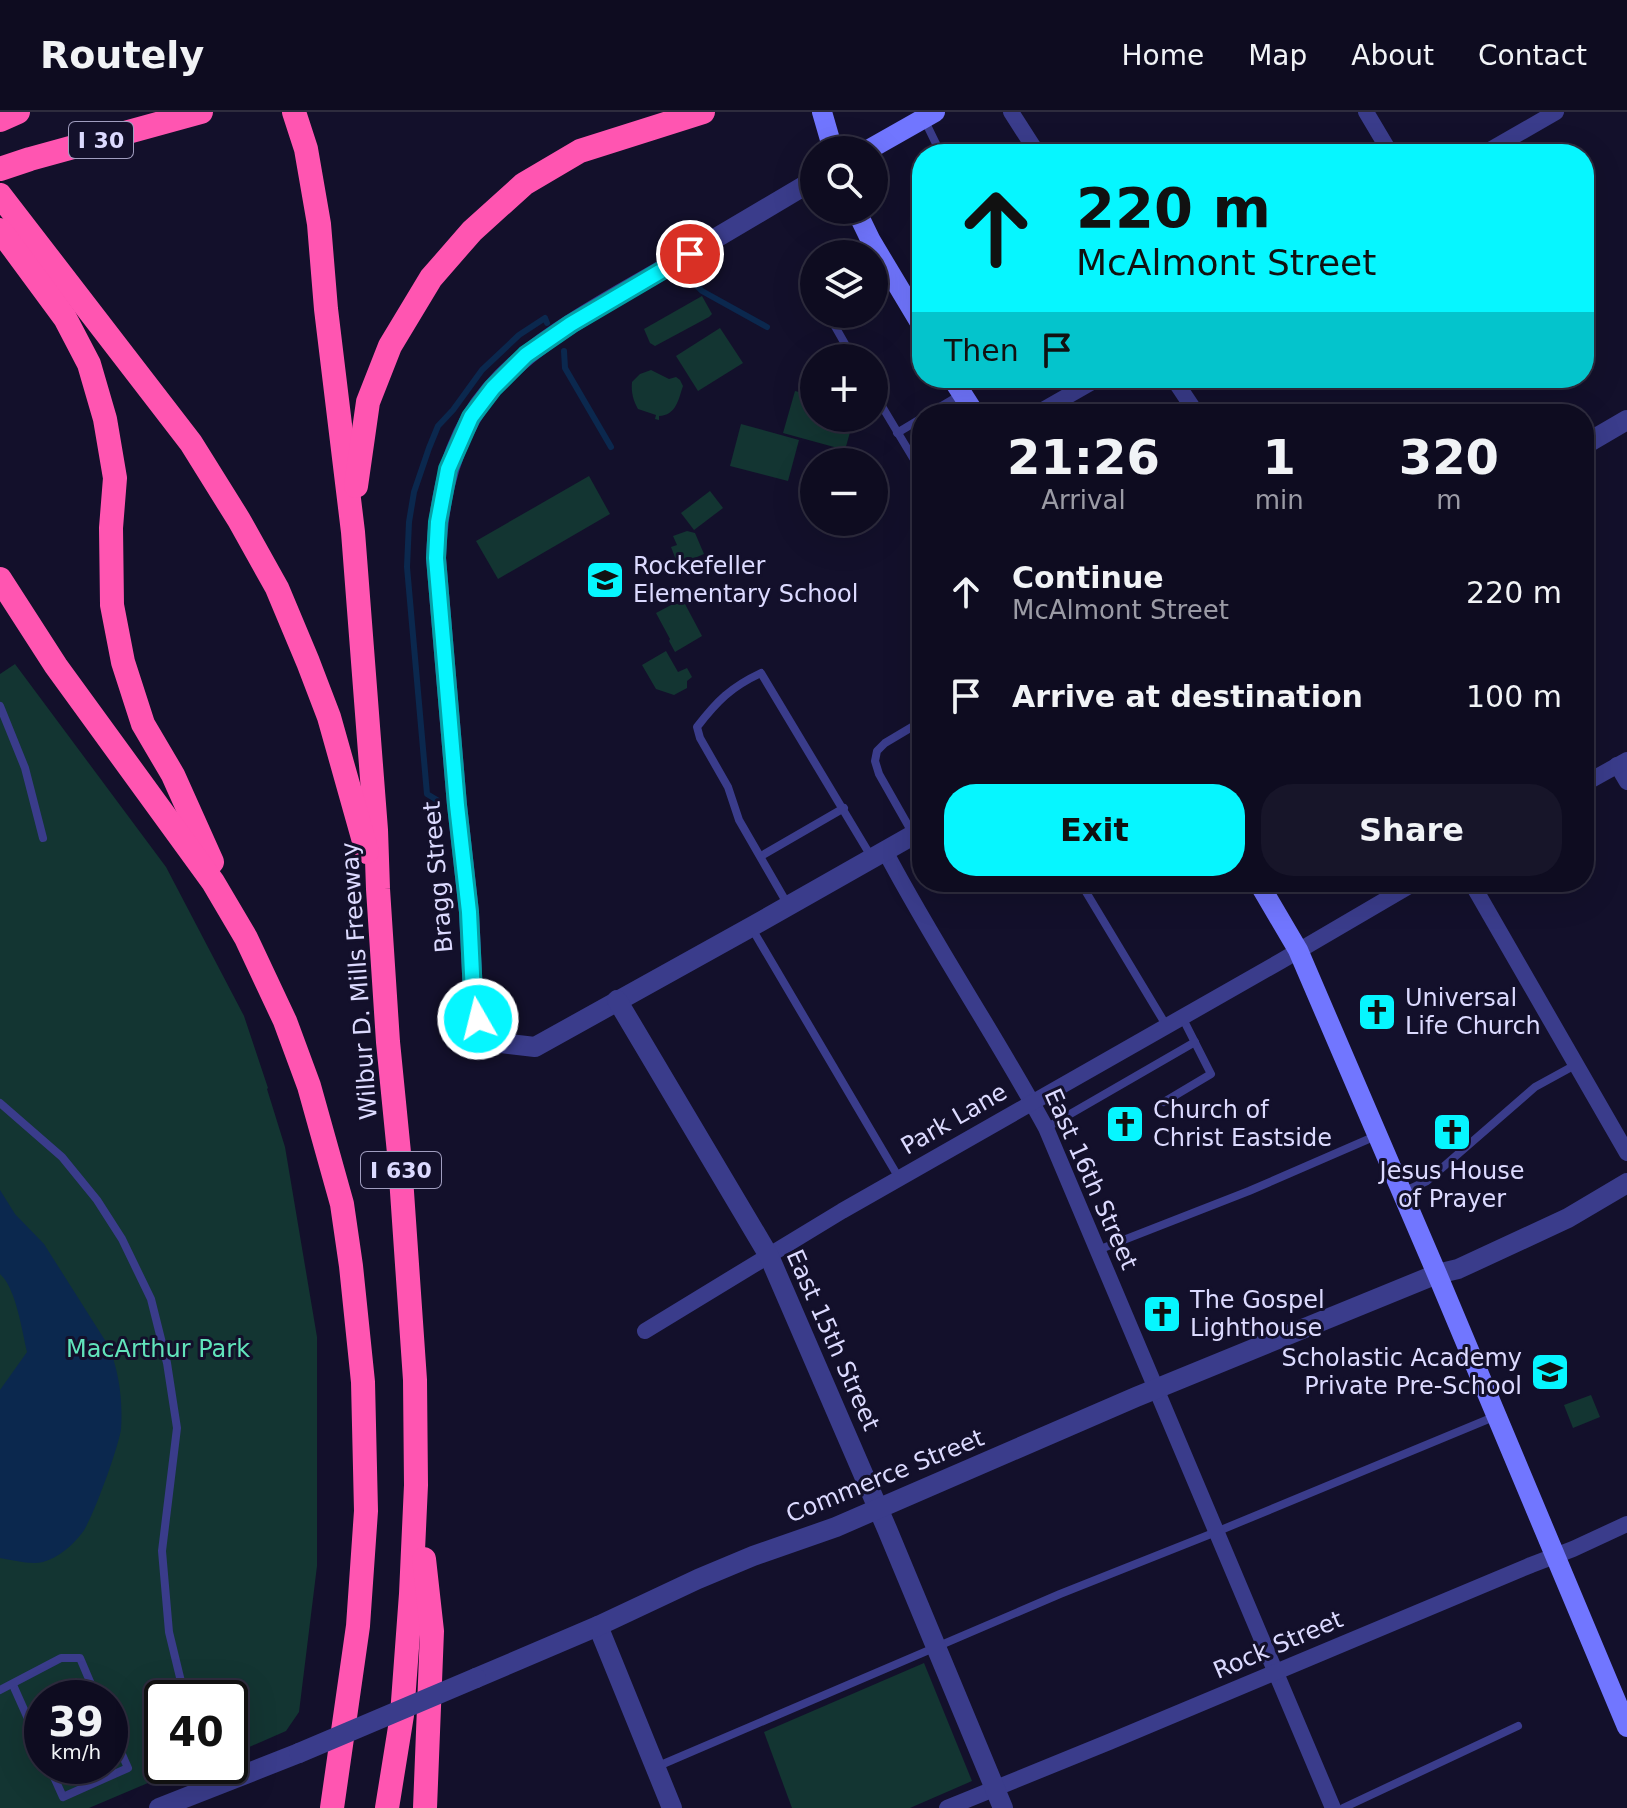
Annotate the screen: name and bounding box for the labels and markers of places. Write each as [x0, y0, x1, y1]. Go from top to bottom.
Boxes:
pin [656, 220, 724, 288]
place label: Rockefeller Elementary School [633, 552, 858, 608]
school or university icon: Rockefeller Elementary School [584, 559, 626, 601]
place label: Universal Life Church [1405, 984, 1541, 1040]
church icon: Universal Life Church [1356, 991, 1398, 1033]
place label: Church of Christ Eastside [1153, 1096, 1332, 1152]
church icon: Church of Christ Eastside [1104, 1103, 1146, 1145]
church icon: Jesus House of Prayer [1431, 1111, 1473, 1153]
place label: Jesus House of Prayer [1378, 1157, 1524, 1213]
place label: The Gospel Lighthouse [1189, 1286, 1325, 1342]
church icon: The Gospel Lighthouse [1141, 1293, 1183, 1335]
place label: Scholastic Academy Private Pre-School [1281, 1344, 1522, 1400]
school or university icon: Scholastic Academy Private Pre-School [1529, 1351, 1571, 1393]

